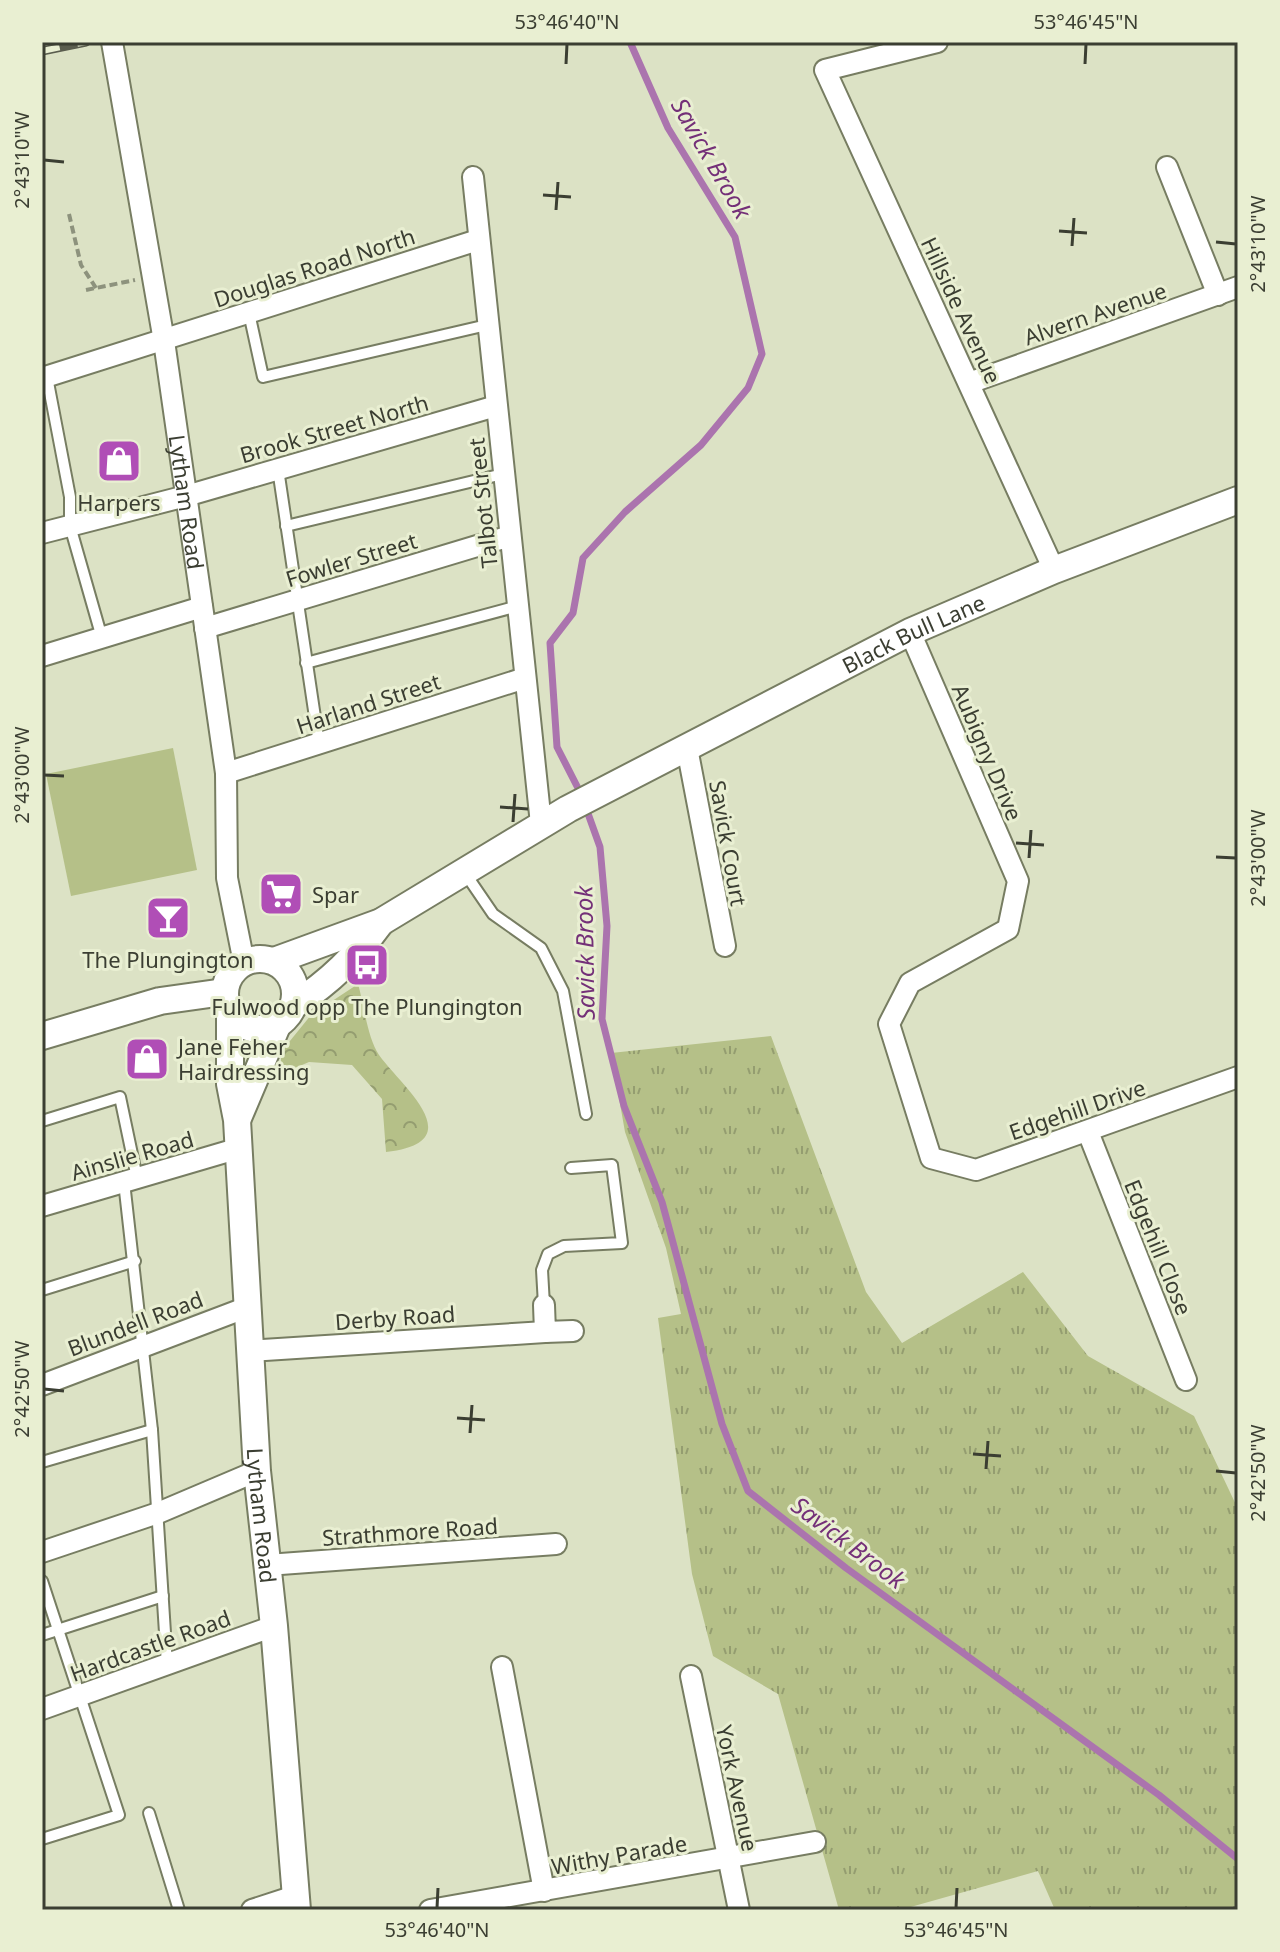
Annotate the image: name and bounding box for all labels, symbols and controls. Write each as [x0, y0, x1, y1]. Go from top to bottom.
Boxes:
text: 53°46'40"N [514, 8, 620, 35]
text: 53°46'45"N [1033, 8, 1139, 35]
water label: Savick Brook [664, 91, 760, 225]
text: 2°43'10"W [8, 111, 35, 209]
text: 2°43'10"W [1244, 195, 1271, 293]
street label: Douglas Road North [209, 220, 419, 314]
street label: Hillside Avenue [915, 232, 1009, 388]
street label: Alvern Avenue [1020, 275, 1170, 351]
street label: Brook Street North [236, 387, 432, 469]
street label: Lytham Road [163, 432, 212, 571]
shop icon: Harpers [95, 437, 143, 485]
street label: Talbot Street [460, 437, 504, 569]
place label: Harpers [77, 487, 161, 517]
street label: Fowler Street [282, 525, 420, 593]
street label: Black Bull Lane [836, 587, 990, 680]
street label: Harland Street [292, 666, 444, 740]
street label: Aubigny Drive [946, 679, 1030, 825]
text: 2°43'00"W [8, 726, 35, 824]
street label: Savick Court [703, 778, 755, 908]
text: 2°43'00"W [1244, 809, 1271, 907]
supermarket icon: Spar [257, 870, 305, 918]
place label: Spar [312, 879, 359, 909]
water label: Savick Brook [566, 884, 602, 1021]
bar icon: The Plungington [144, 894, 192, 942]
bus stop icon: Fulwood opp The Plungington [343, 941, 391, 989]
place label: The Plungington [82, 944, 254, 974]
place label: Fulwood opp The Plungington [211, 991, 523, 1021]
place label: Jane Feher Hairdressing [176, 1031, 309, 1086]
shop icon: Jane Feher Hairdressing [123, 1035, 171, 1083]
street label: Edgehill Drive [1005, 1072, 1149, 1146]
street label: Ainslie Road [67, 1123, 197, 1187]
street label: Edgehill Close [1118, 1175, 1200, 1319]
street label: Blundell Road [63, 1283, 207, 1363]
street label: Derby Road [334, 1298, 456, 1336]
text: 2°42'50"W [8, 1340, 35, 1438]
text: 2°42'50"W [1244, 1424, 1271, 1522]
street label: Lytham Road [241, 1447, 284, 1585]
water label: Savick Brook [785, 1488, 914, 1596]
street label: Strathmore Road [321, 1510, 499, 1552]
street label: Hardcastle Road [66, 1602, 234, 1688]
street label: York Avenue [710, 1722, 766, 1854]
street label: Withy Parade [549, 1827, 689, 1881]
text: 53°46'40"N [384, 1916, 490, 1943]
text: 53°46'45"N [903, 1916, 1009, 1943]

